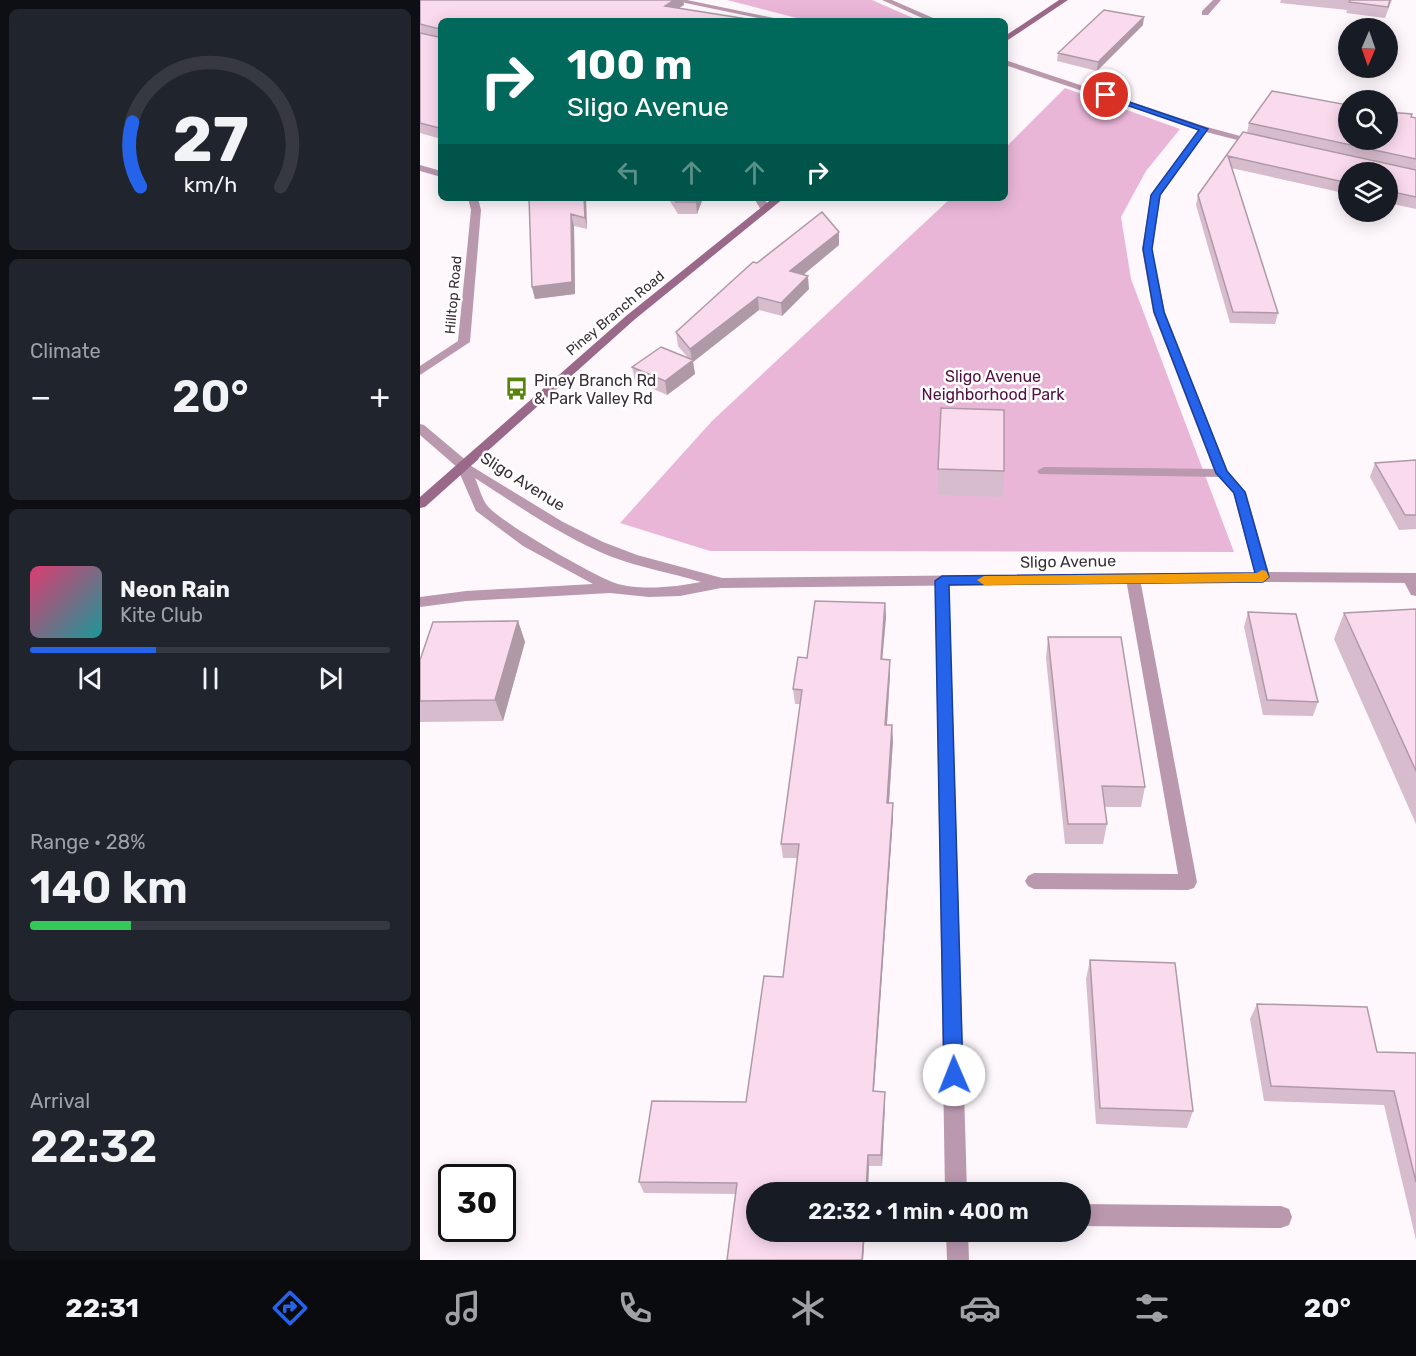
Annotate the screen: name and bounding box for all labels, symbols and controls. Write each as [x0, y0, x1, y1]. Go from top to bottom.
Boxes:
north arrow [1338, 18, 1398, 78]
map controls [1338, 18, 1398, 222]
text: 100 m [567, 40, 692, 90]
icon: right [468, 42, 546, 120]
pin [1080, 69, 1131, 120]
icon: arrive [1089, 78, 1122, 111]
button: search [1338, 90, 1398, 150]
text: Sligo Avenue [567, 91, 729, 123]
text: 27 [172, 103, 248, 177]
icon: left [612, 156, 645, 189]
icon: ahead [675, 156, 708, 189]
icon: ahead [738, 156, 771, 189]
icon: right [801, 156, 834, 189]
button: layers [1338, 162, 1398, 222]
text: km/h [183, 172, 237, 197]
street label: Hilltop Road [442, 255, 465, 335]
street label: Piney Branch Road [563, 267, 668, 359]
text: Climate [30, 339, 101, 363]
park label: Sligo Avenue Neighborhood Park [922, 367, 1065, 404]
text: 20° [172, 370, 249, 423]
place label: Piney Branch Rd & Park Valley Rd [534, 371, 656, 408]
bus stop icon: Piney Branch Rd & Park Valley Rd [503, 376, 529, 402]
text: − [30, 377, 51, 416]
text: + [369, 377, 390, 416]
street label: Sligo Avenue [477, 448, 569, 515]
street label: Sligo Avenue [1020, 551, 1116, 572]
text: Neon Rain [120, 576, 230, 603]
text: Kite Club [120, 603, 203, 627]
icon: previous [74, 662, 107, 695]
icon: pause [194, 662, 227, 695]
icon: next [314, 662, 347, 695]
text: Range · 28% [30, 830, 145, 854]
text: 140 km [30, 861, 188, 914]
position arrow [922, 1043, 986, 1107]
text: Arrival [30, 1089, 90, 1113]
text: 22:32 [30, 1120, 157, 1173]
speed limit sign: 30 [438, 1164, 516, 1242]
text: 22:32 · 1 min · 400 m [808, 1198, 1029, 1225]
icon: directions [269, 1287, 311, 1329]
icon: music [442, 1287, 484, 1329]
icon: phone [614, 1287, 656, 1329]
icon: climate [787, 1287, 829, 1329]
icon: car [959, 1287, 1001, 1329]
icon: filters [1131, 1287, 1173, 1329]
text: 22:31 [65, 1292, 139, 1324]
text: 20° [1304, 1292, 1351, 1324]

